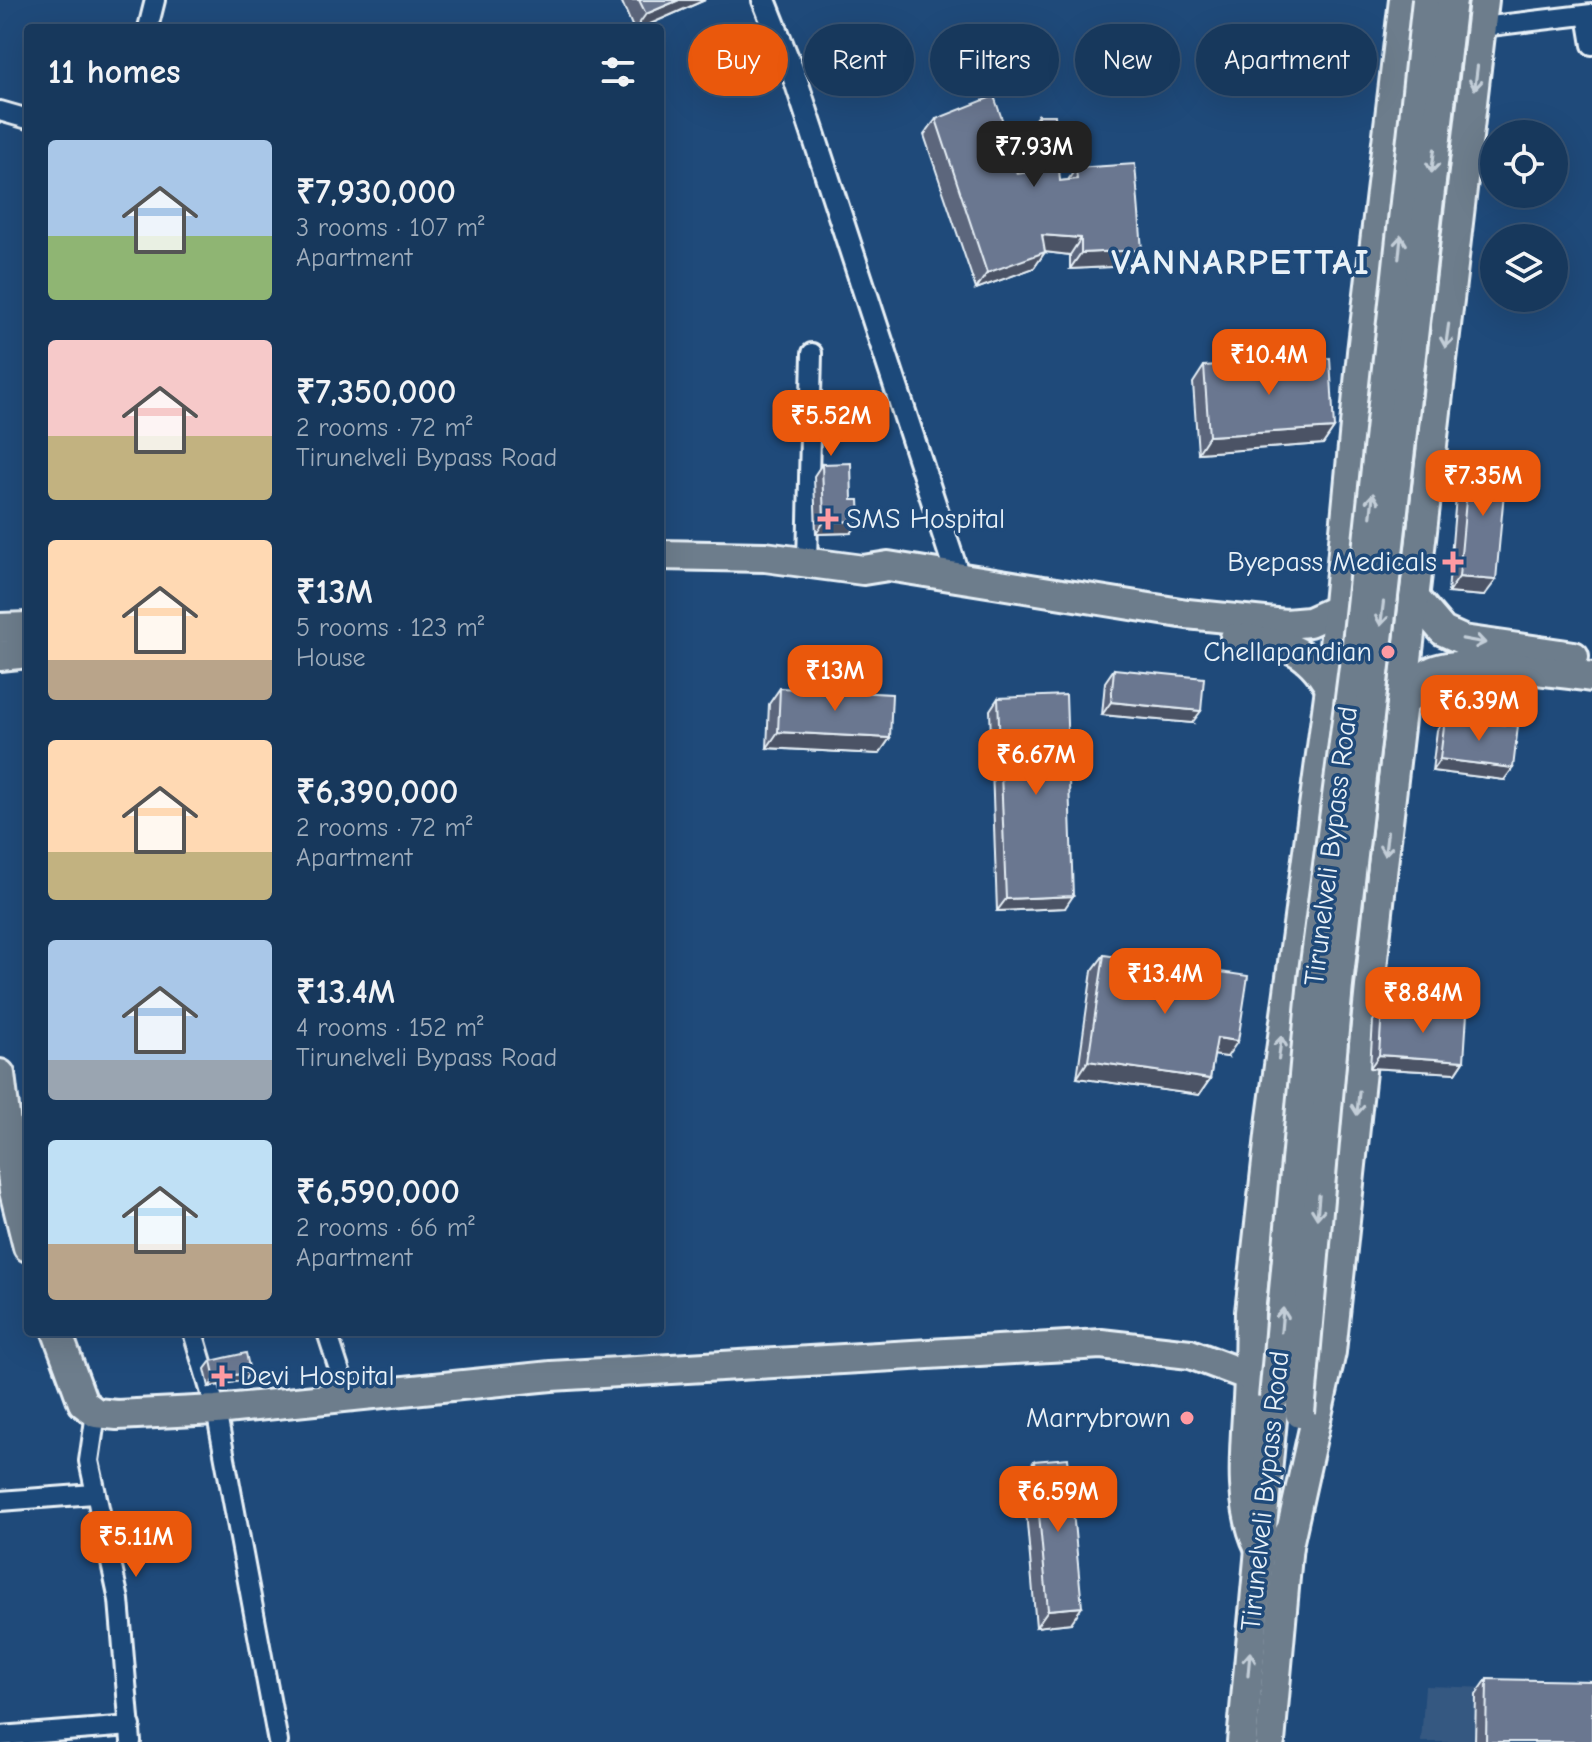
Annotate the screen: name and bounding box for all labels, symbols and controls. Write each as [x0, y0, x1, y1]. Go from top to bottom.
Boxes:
chip: Buy [688, 24, 788, 96]
chip: Rent [804, 24, 914, 96]
chip: Filters [930, 24, 1059, 96]
chip: New [1075, 24, 1180, 96]
chip: Apartment [1196, 24, 1377, 96]
icon: filters [596, 50, 640, 94]
text: 11 homes [48, 52, 181, 92]
one-way arrow [1468, 64, 1483, 90]
map controls [1480, 120, 1568, 312]
button: locate [1480, 120, 1568, 208]
pin: ₹7.93M [969, 121, 1099, 189]
text: ₹7.93M [995, 132, 1073, 162]
one-way arrow [1426, 147, 1441, 174]
icon: home [112, 172, 208, 268]
text: ₹7,930,000 [296, 172, 456, 212]
text: 3 rooms · 107 m² [296, 213, 485, 243]
button: layers [1480, 224, 1568, 312]
one-way arrow [1393, 234, 1408, 261]
district label: VANNARPETTAI [1111, 242, 1371, 283]
text: Apartment [296, 243, 412, 273]
one-way arrow [1439, 323, 1454, 348]
pin: ₹10.4M [1204, 329, 1334, 397]
text: ₹10.4M [1230, 340, 1308, 370]
icon: home [112, 372, 208, 468]
text: ₹7,350,000 [296, 372, 456, 412]
pin: ₹5.52M [766, 390, 896, 458]
text: ₹5.52M [790, 401, 872, 431]
text: 2 rooms · 72 m² [296, 413, 473, 443]
text: Tirunelveli Bypass Road [296, 443, 557, 473]
pin: ₹7.35M [1418, 450, 1548, 518]
text: ₹7.35M [1444, 461, 1522, 491]
one-way arrow [1364, 492, 1379, 519]
place label: SMS Hospital [846, 503, 1005, 535]
marker: SMS Hospital [817, 508, 839, 530]
place label: Byepass Medicals [1227, 546, 1437, 578]
marker: Byepass Medicals [1444, 553, 1462, 571]
icon: home [112, 572, 208, 668]
text: ₹13M [296, 572, 373, 612]
one-way arrow [1374, 600, 1389, 627]
text: 5 rooms · 123 m² [296, 613, 484, 643]
one-way arrow [1461, 634, 1487, 649]
place label: Chellapandian [1203, 636, 1372, 668]
text: House [296, 643, 366, 673]
marker: Chellapandian [1379, 643, 1397, 661]
pin: ₹13M [788, 645, 882, 713]
text: ₹13M [806, 656, 864, 686]
pin: ₹6.39M [1414, 675, 1544, 743]
text: ₹6.39M [1439, 686, 1519, 716]
street label: Tirunelveli Bypass Road [1298, 704, 1364, 988]
pin: ₹6.67M [971, 729, 1101, 797]
text: ₹6.67M [996, 740, 1076, 770]
icon: home [112, 772, 208, 868]
text: ₹6,390,000 [296, 772, 459, 812]
text: 2 rooms · 72 m² [296, 813, 473, 843]
one-way arrow [1378, 830, 1393, 857]
text: Apartment [296, 843, 412, 873]
pin: ₹13.4M [1100, 948, 1230, 1016]
text: ₹13.4M [1127, 959, 1203, 989]
pin: ₹8.84M [1358, 967, 1488, 1035]
icon: home [112, 972, 208, 1068]
text: ₹13.4M [296, 972, 395, 1012]
text: ₹8.84M [1383, 978, 1463, 1008]
text: 4 rooms · 152 m² [296, 1013, 484, 1043]
one-way arrow [1273, 1035, 1288, 1062]
text: Tirunelveli Bypass Road [296, 1043, 557, 1073]
one-way arrow [1350, 1089, 1365, 1116]
icon: home [112, 1172, 208, 1268]
text: ₹6,590,000 [296, 1172, 460, 1212]
one-way arrow [1310, 1193, 1325, 1219]
text: 2 rooms · 66 m² [296, 1213, 475, 1243]
text: Apartment [296, 1243, 412, 1273]
one-way arrow [1274, 1307, 1289, 1334]
street label: Tirunelveli Bypass Road [1234, 1349, 1296, 1633]
place label: Devi Hospital [240, 1360, 395, 1392]
marker: Devi Hospital [211, 1365, 233, 1387]
place label: Marrybrown [1026, 1402, 1171, 1434]
marker: Marrybrown [1178, 1409, 1196, 1427]
pin: ₹6.59M [993, 1466, 1123, 1534]
text: ₹6.59M [1017, 1477, 1099, 1507]
pin: ₹5.11M [71, 1511, 201, 1579]
text: ₹5.11M [99, 1522, 173, 1552]
one-way arrow [1241, 1651, 1256, 1678]

